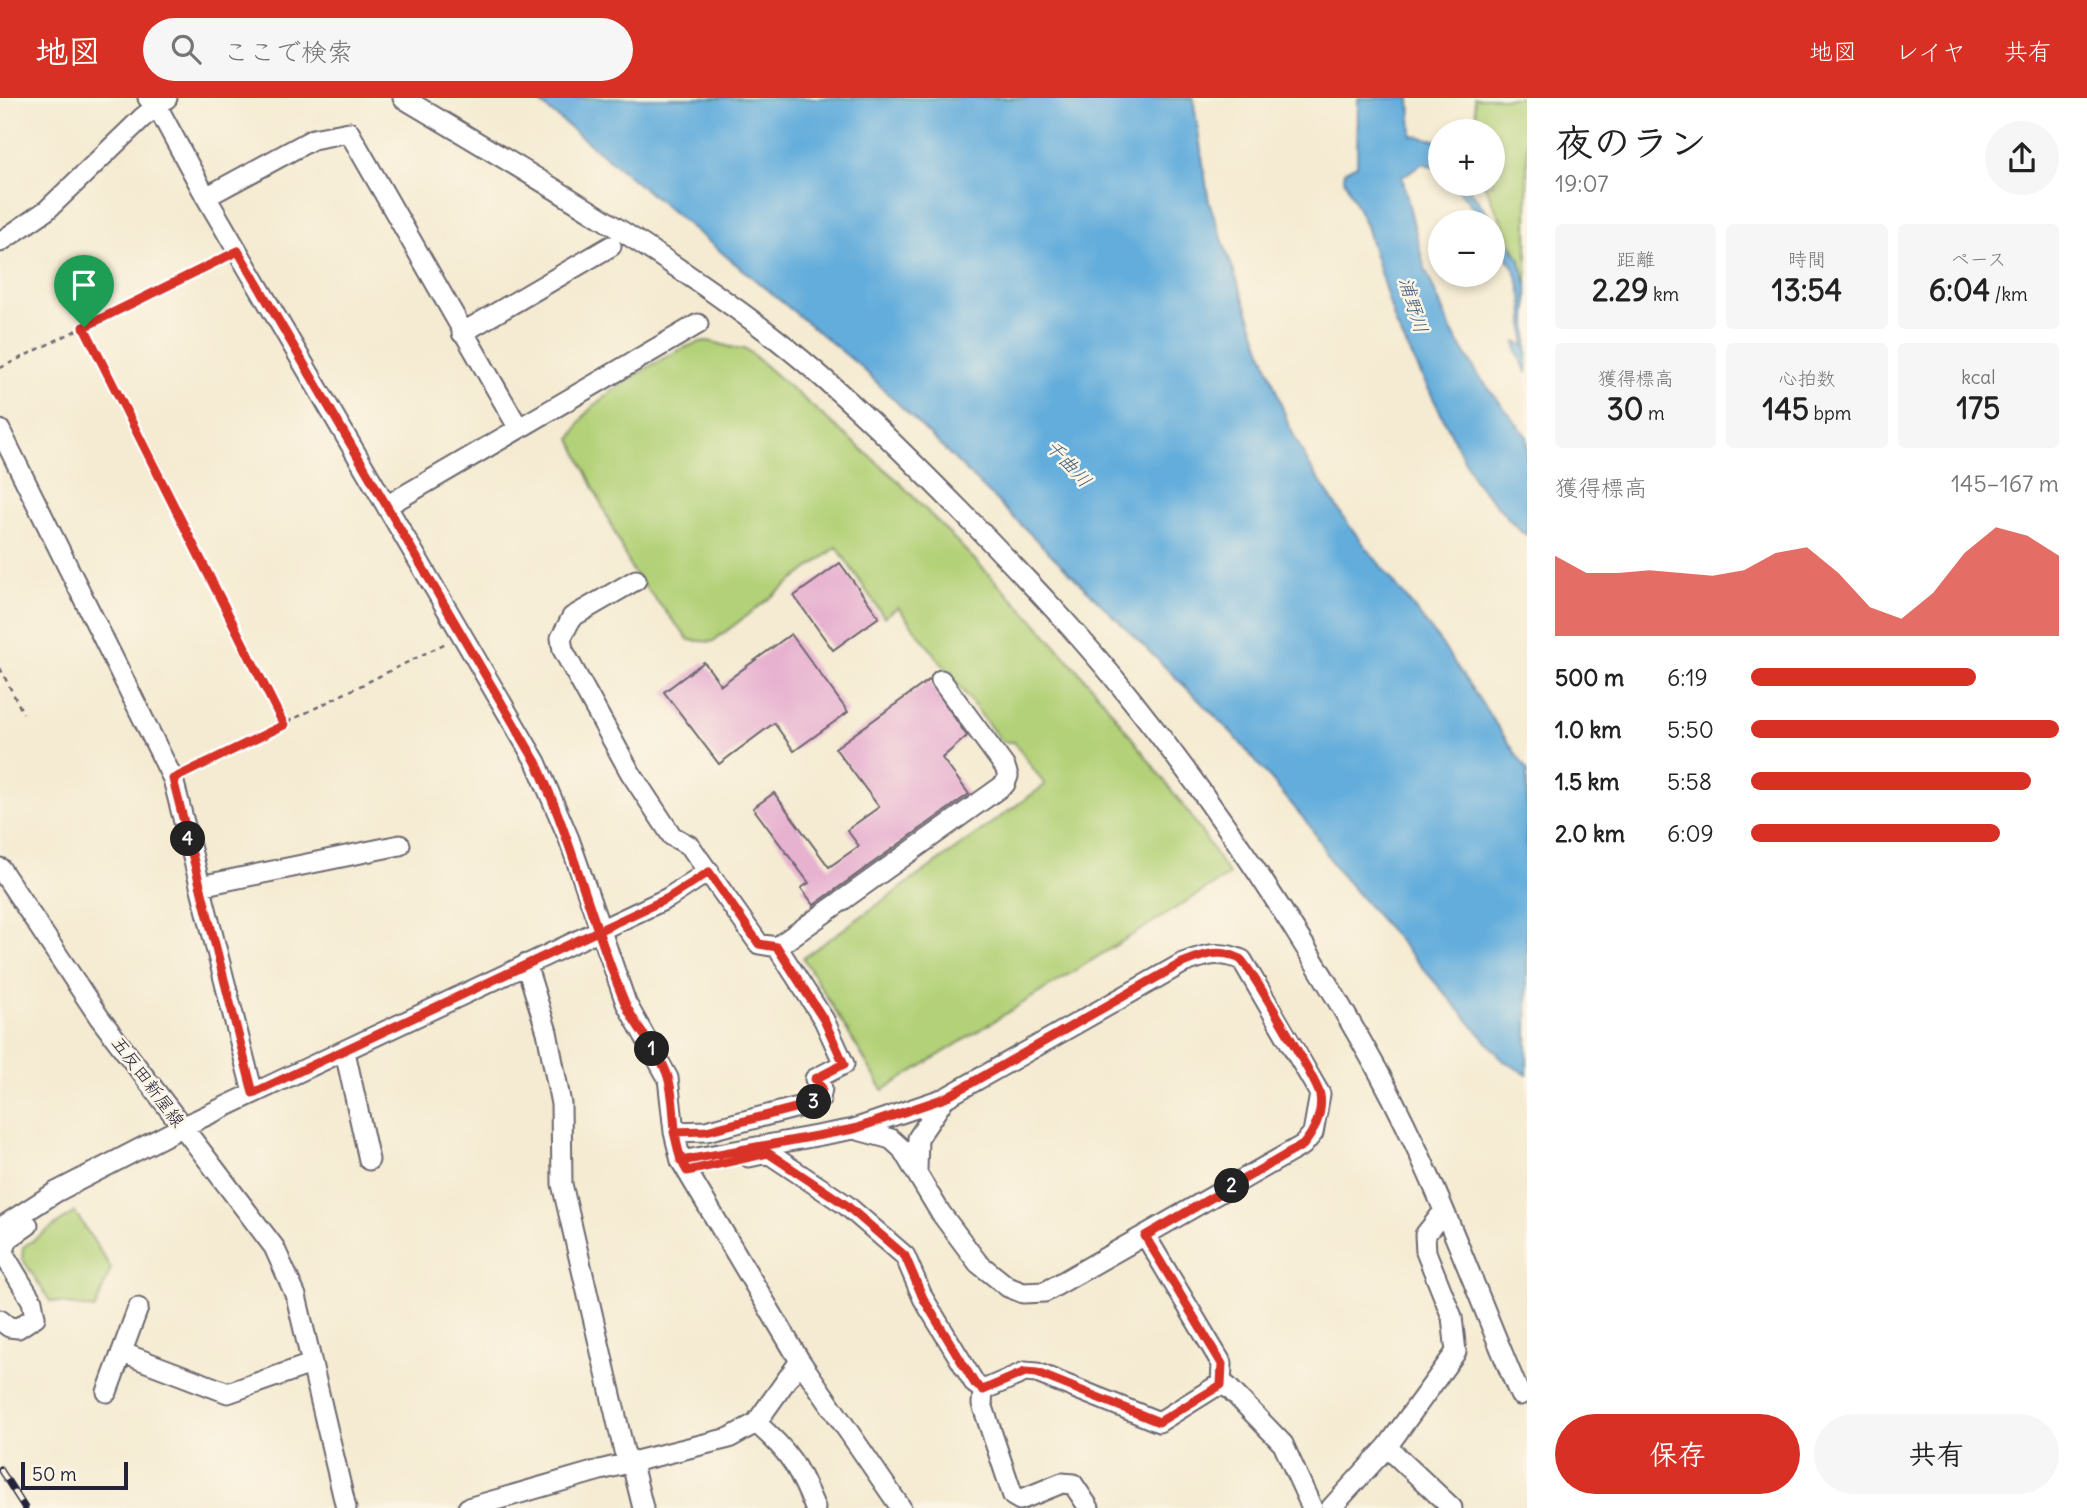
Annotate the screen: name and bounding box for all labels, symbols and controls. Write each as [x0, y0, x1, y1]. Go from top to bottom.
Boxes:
search box [143, 18, 633, 81]
text: 地図 [35, 30, 101, 72]
icon: search [167, 30, 205, 68]
text: ここで検索 [223, 35, 353, 68]
text: 地図 [1809, 36, 1857, 66]
text: レイヤ [1895, 36, 1966, 66]
text: 共有 [2004, 36, 2052, 66]
map controls [1428, 119, 1505, 287]
button: + [1428, 119, 1505, 196]
text: 夜のラン [1555, 119, 1707, 166]
button: share [1985, 121, 2059, 195]
text: 19:07 [1555, 169, 1609, 198]
button: − [1428, 210, 1505, 287]
text: 距離 [1617, 247, 1655, 271]
text: 時間 [1788, 247, 1826, 271]
text: ペース [1950, 247, 2006, 271]
pin [54, 255, 114, 327]
icon: arrive [65, 266, 103, 304]
text: 2.29 [1592, 271, 1648, 309]
text: 13:54 [1772, 271, 1842, 309]
text: 6:04 [1929, 271, 1990, 309]
water label: 浦野川 [1394, 274, 1434, 336]
text: km [1648, 282, 1679, 306]
text: /km [1990, 282, 2028, 306]
text: kcal [1961, 365, 1995, 389]
text: 獲得標高 [1598, 366, 1674, 390]
text: 心拍数 [1778, 366, 1836, 390]
text: 175 [1956, 389, 2000, 427]
text: 30 [1607, 390, 1643, 428]
text: 145 [1762, 390, 1809, 428]
text: m [1643, 401, 1665, 425]
text: bpm [1809, 401, 1852, 425]
water label: 千曲川 [1041, 434, 1097, 492]
text: 145–167 m [1951, 469, 2059, 498]
text: 獲得標高 [1555, 473, 1647, 502]
text: 500 m [1555, 663, 1624, 692]
text: 6:19 [1667, 663, 1708, 692]
text: 1.0 km [1555, 715, 1621, 744]
text: 5:50 [1667, 715, 1714, 744]
text: 1.5 km [1555, 767, 1620, 796]
text: 5:58 [1667, 767, 1712, 796]
text: 2.0 km [1555, 819, 1625, 848]
text: 6:09 [1667, 819, 1714, 848]
pin: 4 [170, 822, 206, 856]
text: 4 [182, 826, 193, 850]
street label: 五反田新屋線 [107, 1032, 190, 1132]
pin: 1 [634, 1032, 670, 1066]
text: 1 [648, 1036, 655, 1060]
pin: 3 [796, 1084, 832, 1119]
text: 3 [808, 1089, 819, 1113]
pin: 2 [1214, 1168, 1250, 1204]
text: 2 [1226, 1173, 1237, 1197]
button: 保存 [1555, 1414, 1800, 1494]
button: 共有 [1814, 1414, 2059, 1494]
scale bar [21, 1459, 128, 1491]
text: 50 m [32, 1462, 77, 1486]

